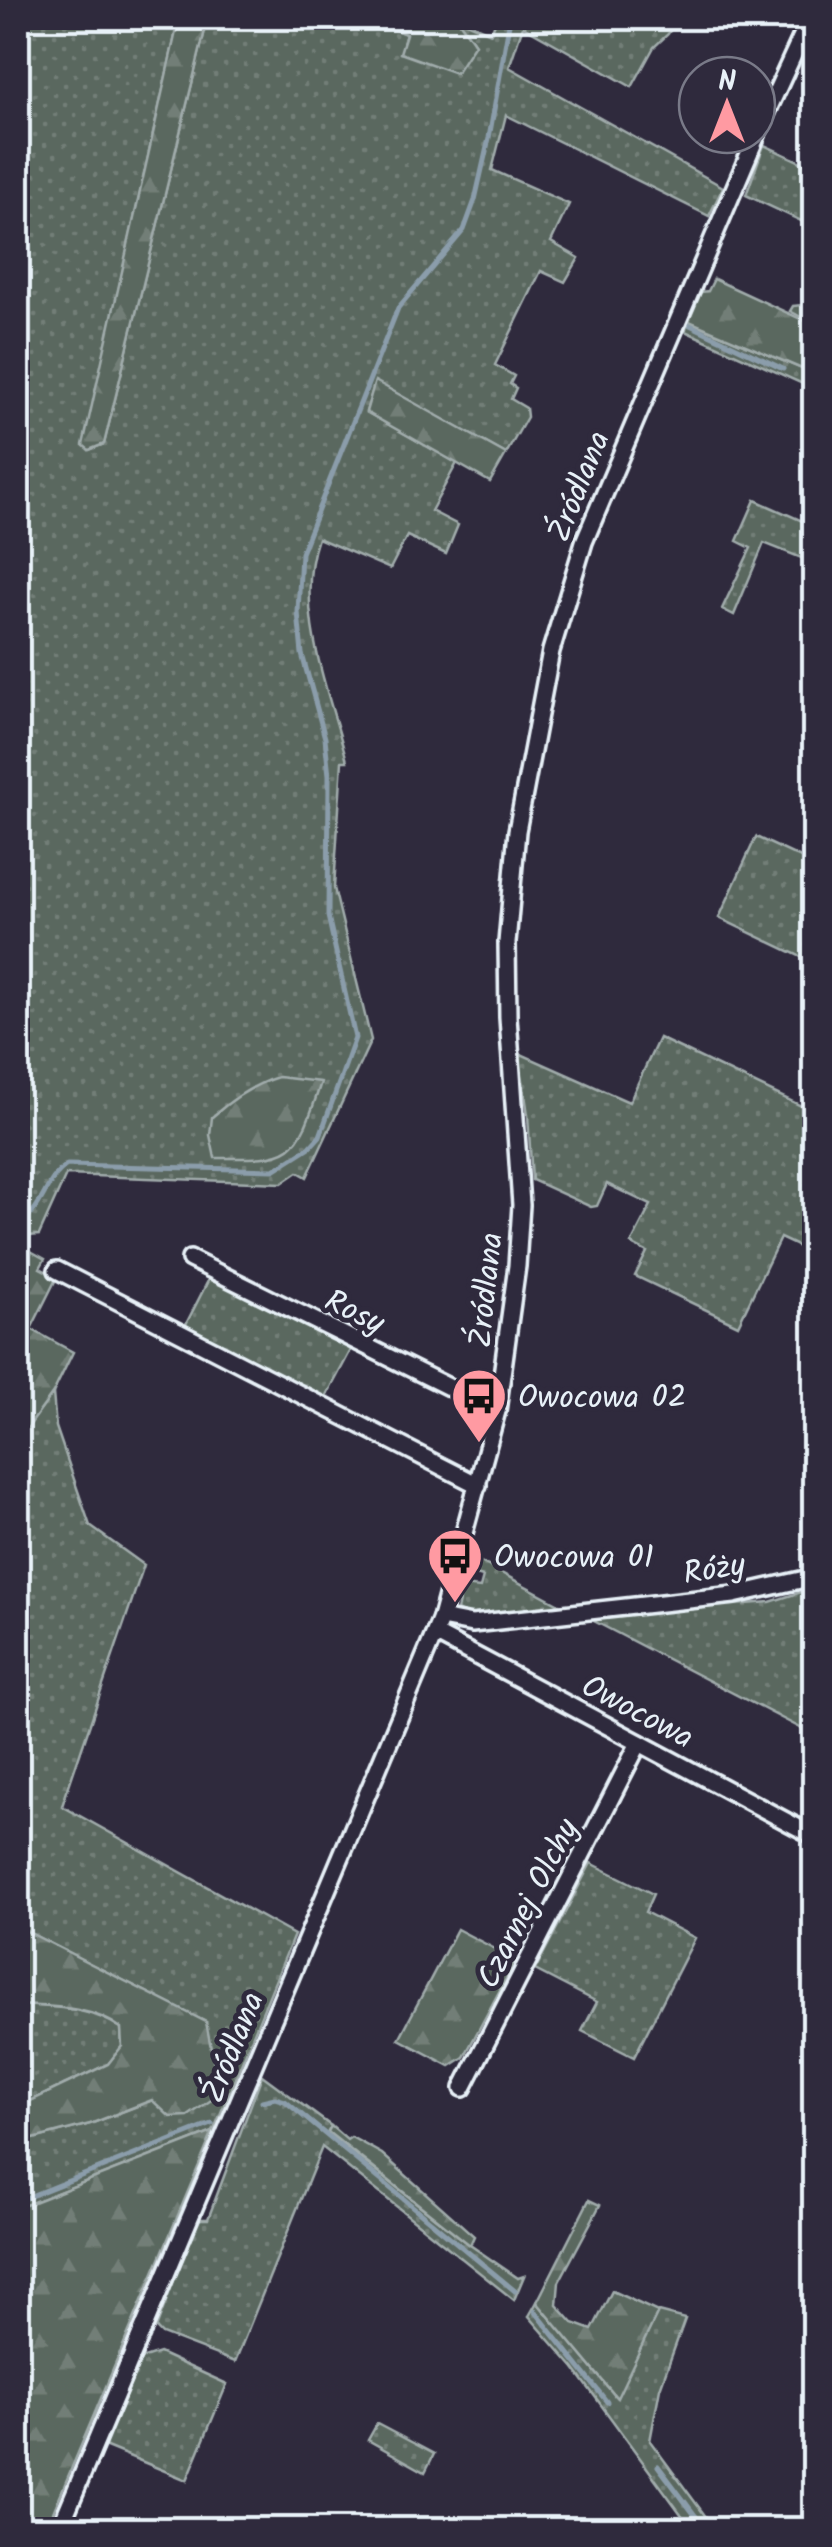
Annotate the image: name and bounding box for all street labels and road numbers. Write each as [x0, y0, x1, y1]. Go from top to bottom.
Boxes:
street label: Źródlana [535, 424, 626, 550]
street label: Źródlana [456, 1230, 519, 1351]
street label: Rosy [315, 1277, 394, 1350]
street label: Róży [680, 1540, 750, 1601]
street label: Owocowa [571, 1662, 702, 1764]
street label: Czarnej Olchy [464, 1809, 594, 1998]
street label: Źródlana [189, 1985, 280, 2111]

